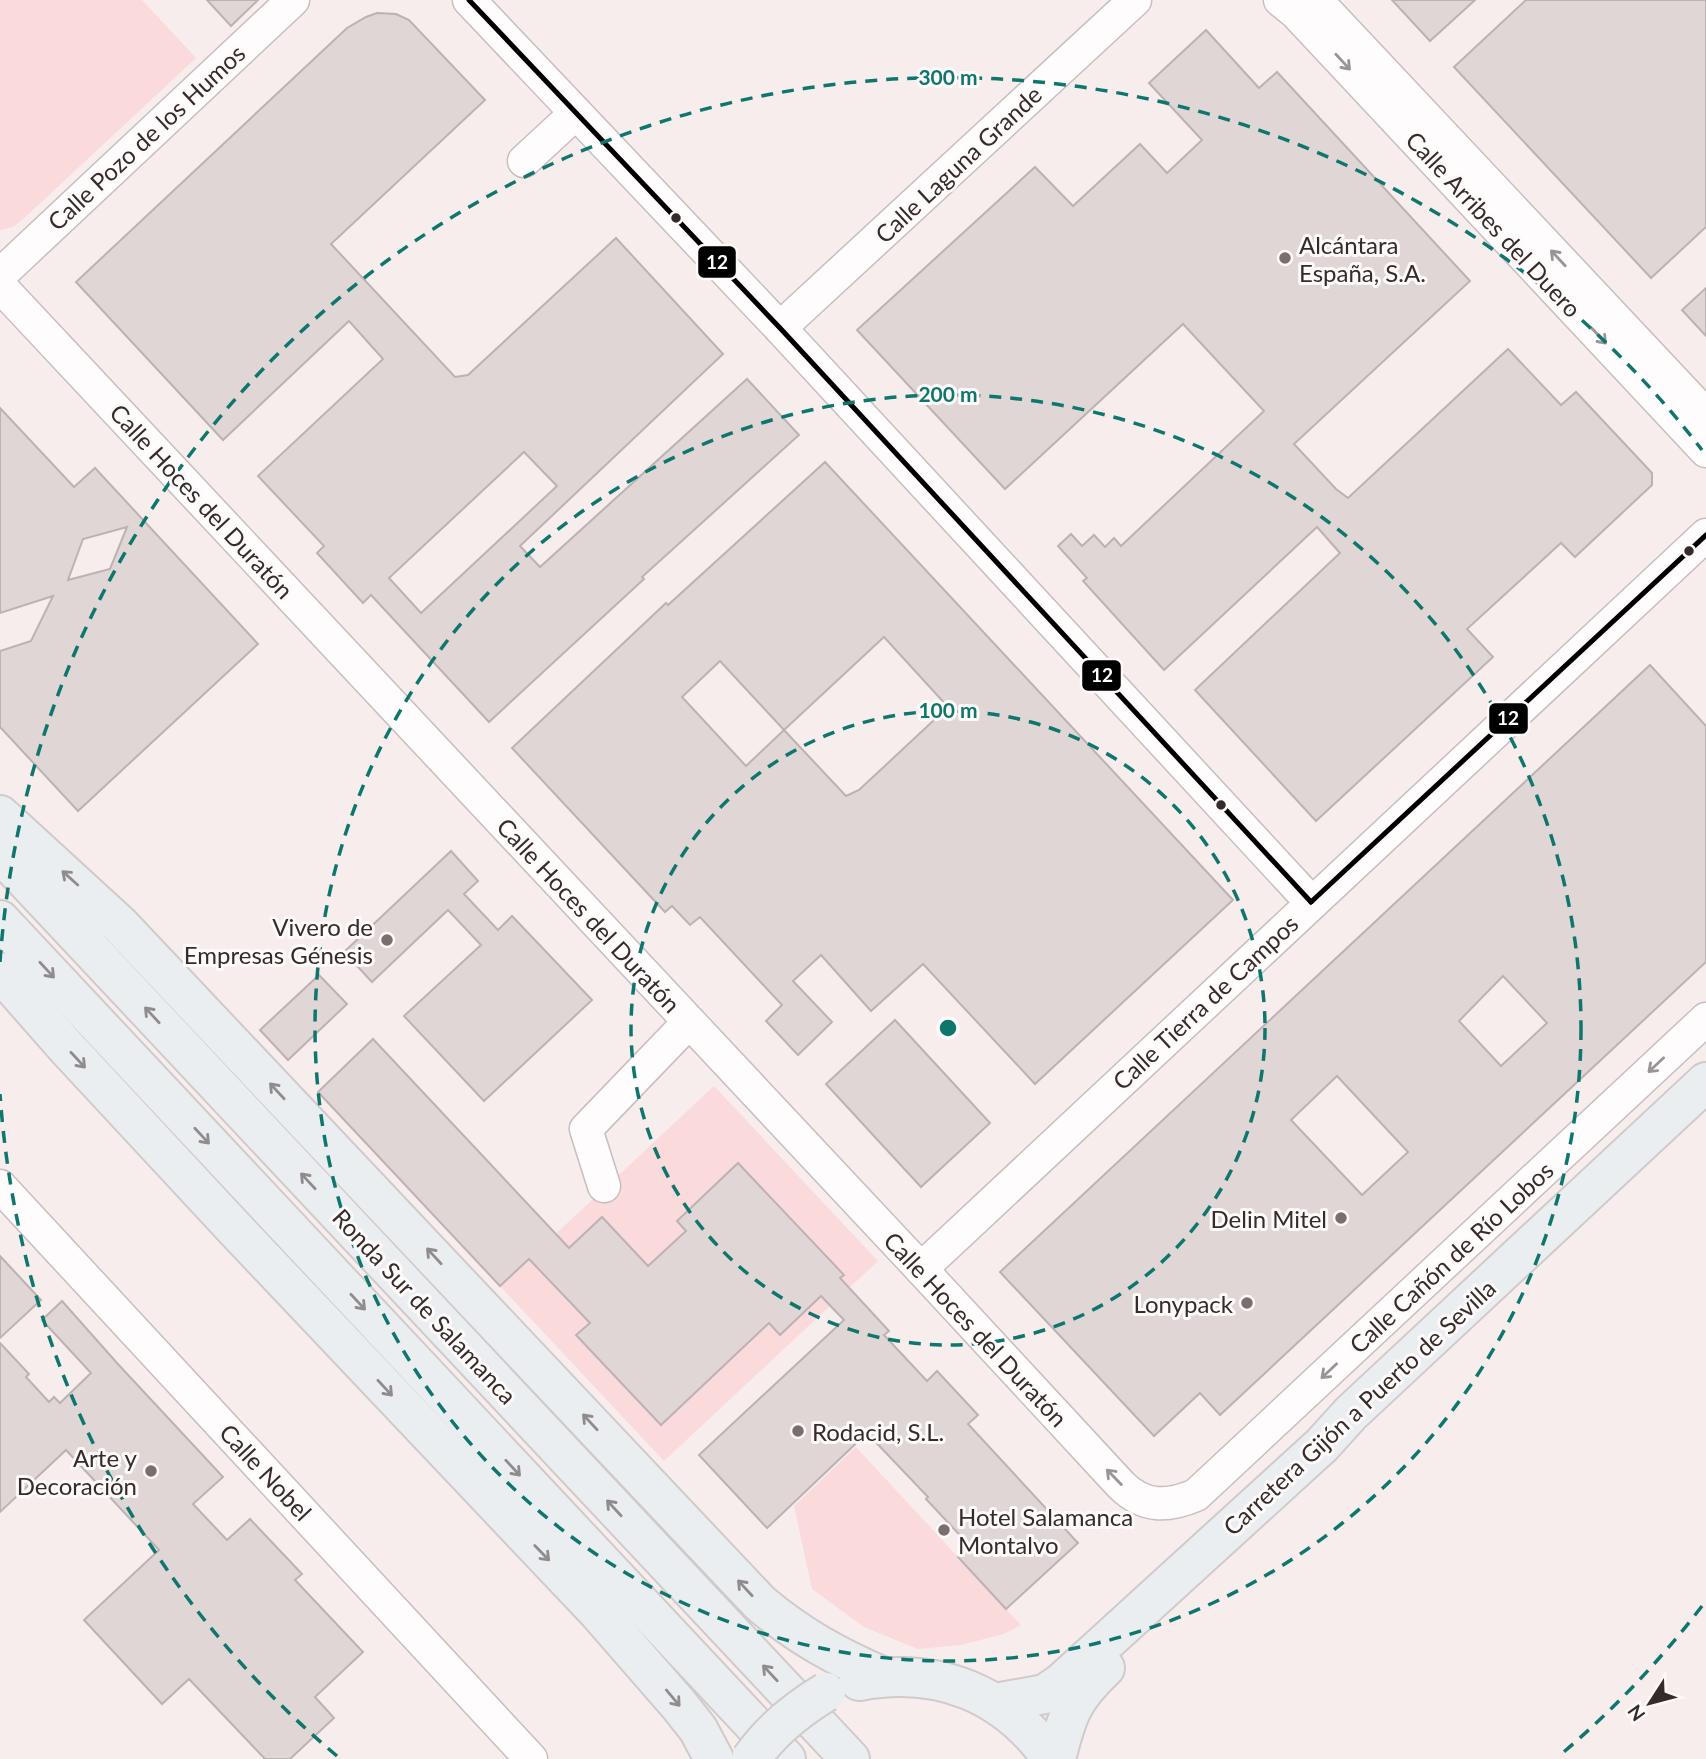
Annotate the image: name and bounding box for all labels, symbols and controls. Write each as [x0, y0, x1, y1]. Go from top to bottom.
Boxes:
street label: Calle Pozo de los Humos [41, 38, 251, 236]
one-way arrow [1334, 54, 1351, 71]
text: 300 m [918, 64, 978, 89]
street label: Calle Laguna Grande [869, 79, 1047, 249]
street label: Calle Arribes del Duero [1400, 125, 1588, 323]
unlabelled marker [669, 211, 683, 225]
place label: Alcántara España, S.A. [1299, 230, 1426, 287]
line badge: 12 [697, 245, 737, 279]
text: 12 [706, 250, 728, 273]
marker: Alcántara España, S.A. [1277, 250, 1293, 266]
one-way arrow [1550, 250, 1567, 267]
one-way arrow [1590, 327, 1607, 344]
text: 200 m [918, 381, 978, 406]
street label: Calle Hoces del Duratón [104, 398, 300, 604]
unlabelled marker [1682, 544, 1696, 558]
line badge: 12 [1081, 659, 1122, 692]
text: 12 [1091, 663, 1113, 686]
text: 100 m [918, 697, 978, 722]
line badge: 12 [1488, 702, 1529, 735]
text: 12 [1497, 706, 1519, 729]
unlabelled marker [1214, 798, 1228, 812]
street label: Calle Hoces del Duratón [491, 812, 687, 1018]
one-way arrow [62, 869, 79, 886]
street label: Calle Tierra de Campos [1106, 909, 1304, 1095]
place label: Vivero de Empresas Génesis [184, 912, 373, 969]
marker: Vivero de Empresas Génesis [379, 932, 395, 948]
one-way arrow [38, 961, 55, 978]
one-way arrow [144, 1007, 161, 1024]
centre of rings [936, 1016, 960, 1040]
one-way arrow [69, 1051, 86, 1068]
one-way arrow [1648, 1057, 1665, 1074]
one-way arrow [269, 1083, 286, 1100]
one-way arrow [194, 1127, 211, 1144]
street label: Calle Cañón de Río Lobos [1343, 1155, 1559, 1359]
one-way arrow [299, 1173, 316, 1190]
street label: Ronda Sur de Salamanca [327, 1202, 523, 1410]
place label: Delin Mitel [1211, 1204, 1327, 1233]
marker: Delin Mitel [1333, 1210, 1349, 1226]
street label: Calle Hoces del Duratón [878, 1226, 1074, 1432]
one-way arrow [425, 1248, 442, 1265]
street label: Carretera Gijón a Puerto de Sevilla [1217, 1273, 1501, 1541]
place label: Lonypack [1133, 1289, 1234, 1318]
one-way arrow [349, 1293, 366, 1310]
marker: Lonypack [1239, 1295, 1255, 1311]
one-way arrow [1320, 1363, 1338, 1379]
one-way arrow [377, 1379, 394, 1396]
one-way arrow [582, 1413, 598, 1431]
place label: Rodacid, S.L. [812, 1417, 944, 1446]
street label: Calle Nobel [214, 1418, 318, 1526]
marker: Rodacid, S.L. [790, 1423, 806, 1439]
place label: Arte y Decoración [17, 1443, 138, 1500]
one-way arrow [505, 1459, 522, 1476]
marker: Arte y Decoración [143, 1463, 159, 1479]
one-way arrow [1106, 1469, 1123, 1486]
one-way arrow [606, 1500, 623, 1517]
place label: Hotel Salamanca Montalvo [958, 1502, 1133, 1559]
marker: Hotel Salamanca Montalvo [936, 1522, 952, 1538]
one-way arrow [533, 1544, 550, 1561]
one-way arrow [737, 1580, 754, 1597]
one-way arrow [761, 1665, 778, 1682]
north arrow [1615, 1668, 1685, 1738]
one-way arrow [666, 1689, 681, 1707]
text: N [1622, 1701, 1649, 1726]

